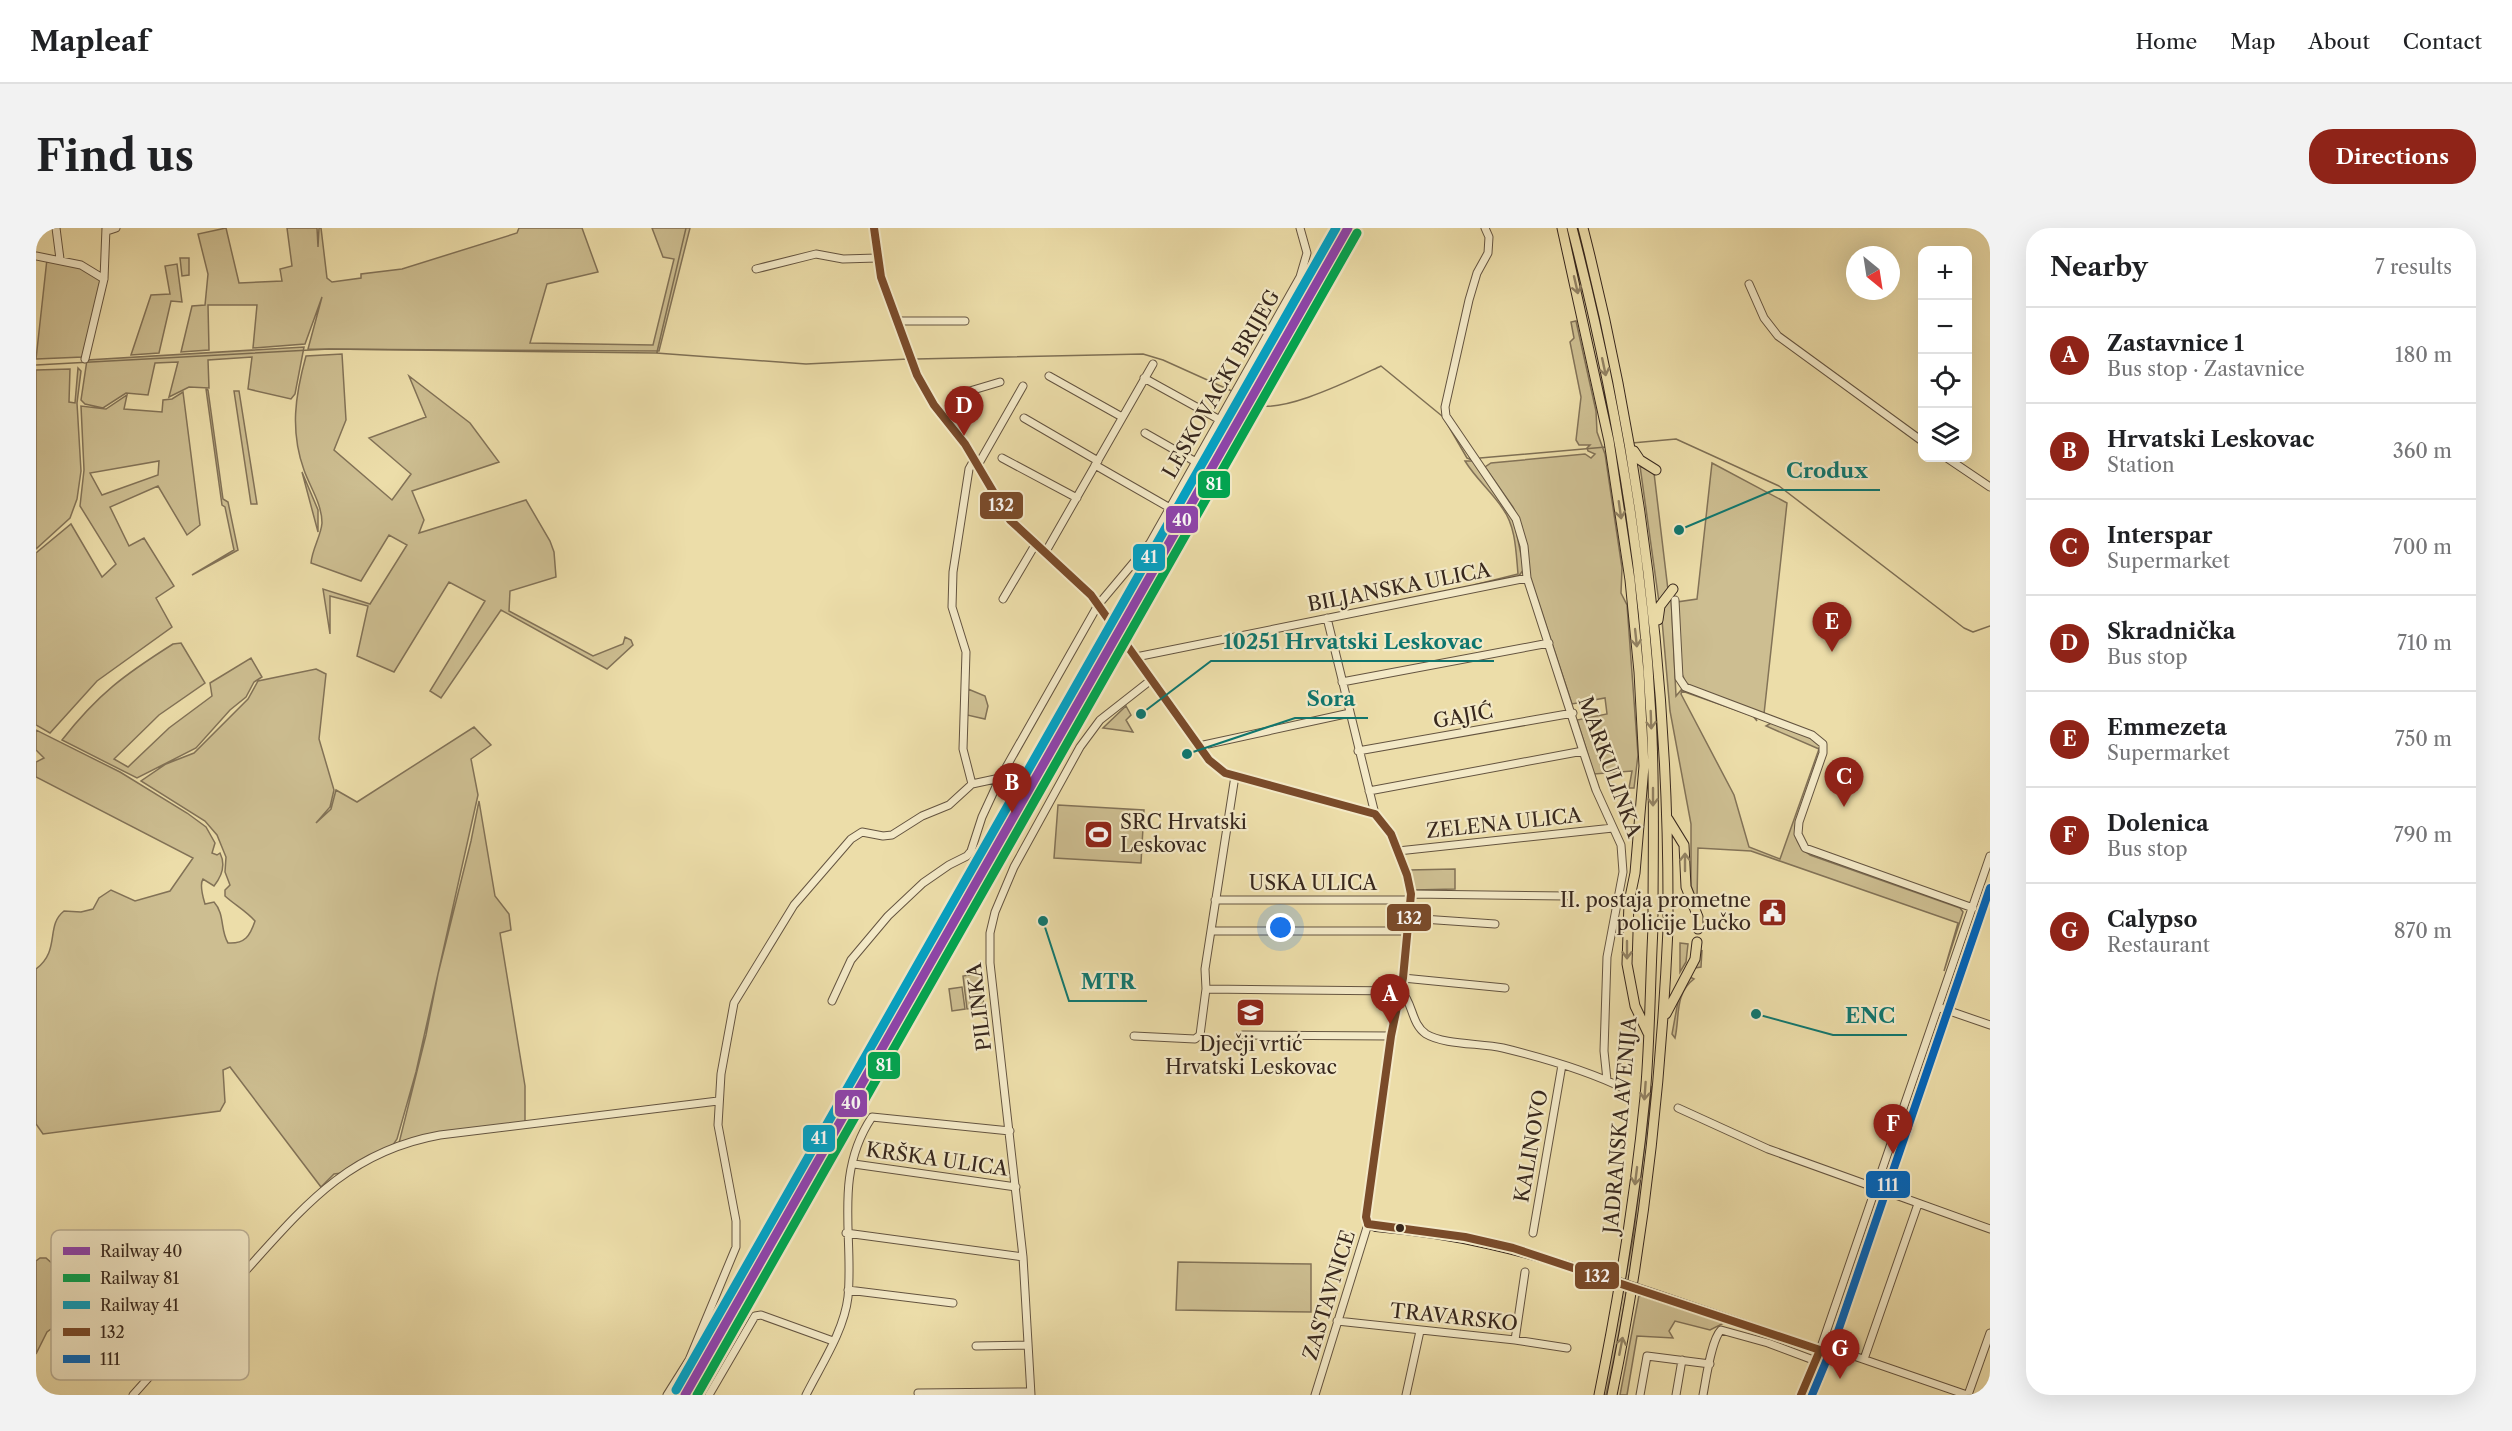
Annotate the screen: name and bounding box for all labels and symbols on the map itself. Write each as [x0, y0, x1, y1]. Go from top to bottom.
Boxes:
north arrow [1846, 246, 1900, 300]
one-way arrow [1571, 275, 1583, 294]
street label: LESKOVAČKI BRIJEG [1156, 285, 1285, 482]
one-way arrow [1599, 356, 1610, 376]
pin: D [944, 386, 984, 436]
callout: Crodux [1774, 451, 1880, 490]
text: Crodux [1786, 458, 1868, 483]
line badge: 81 [1197, 470, 1231, 499]
text: 81 [1205, 474, 1223, 494]
line badge: 132 [979, 491, 1024, 520]
text: 132 [988, 495, 1014, 515]
one-way arrow [1615, 500, 1626, 520]
line badge: 40 [1165, 505, 1199, 534]
text: 40 [1172, 510, 1192, 530]
line badge: 41 [1132, 543, 1166, 572]
text: 41 [1141, 547, 1158, 567]
street label: BILJANSKA ULICA [1305, 557, 1494, 617]
pin: E [1812, 602, 1852, 652]
callout: 10251 Hrvatski Leskovac [1211, 622, 1494, 661]
one-way arrow [1631, 628, 1642, 648]
text: 10251 Hrvatski Leskovac [1223, 629, 1483, 654]
callout: Sora [1295, 679, 1368, 718]
text: Sora [1306, 686, 1356, 711]
street label: MARKULINKA [1573, 693, 1647, 842]
street label: GAJIĆ [1431, 698, 1495, 733]
one-way arrow [1646, 709, 1657, 729]
pin: C [1824, 758, 1864, 807]
pin: B [992, 764, 1032, 813]
one-way arrow [1647, 786, 1659, 806]
street label: ZELENA ULICA [1425, 803, 1584, 843]
place label: SRC Hrvatski Leskovac [1120, 810, 1247, 857]
sports icon: SRC Hrvatski Leskovac [1083, 818, 1115, 850]
one-way arrow [1679, 853, 1691, 872]
street label: USKA ULICA [1249, 871, 1378, 895]
place label: II. postaja prometne policije Lučko [1560, 888, 1751, 935]
public building icon: II. postaja prometne policije Lučko [1756, 896, 1788, 928]
line badge: 132 [1386, 903, 1432, 932]
text: 132 [1396, 908, 1422, 928]
your location [1266, 913, 1295, 942]
one-way arrow [1621, 940, 1633, 960]
street label: PILINKA [962, 961, 996, 1052]
callout: MTR [1069, 962, 1147, 1001]
text: MTR [1081, 969, 1136, 994]
pin: A [1370, 974, 1410, 1024]
callout: ENC [1833, 996, 1907, 1035]
school or university icon: Dječji vrtić Hrvatski Leskovac [1235, 997, 1267, 1029]
text: ENC [1845, 1003, 1895, 1028]
street label: JADRANSKA AVENIJA [1598, 1014, 1642, 1237]
place label: Dječji vrtić Hrvatski Leskovac [1165, 1032, 1337, 1079]
line badge: 81 [867, 1051, 901, 1080]
text: 81 [875, 1055, 893, 1075]
one-way arrow [1639, 1081, 1650, 1101]
street label: KALINOVO [1509, 1088, 1553, 1204]
line badge: 40 [834, 1089, 868, 1118]
text: 40 [841, 1093, 861, 1113]
pin: F [1874, 1104, 1912, 1154]
line badge: 41 [802, 1124, 836, 1153]
text: 41 [811, 1128, 828, 1148]
street label: KRŠKA ULICA [864, 1136, 1011, 1181]
one-way arrow [1631, 1166, 1642, 1186]
line badge: 111 [1865, 1170, 1911, 1199]
text: 111 [1877, 1175, 1900, 1195]
unlabelled marker [1394, 1222, 1406, 1234]
street label: ZASTAVNICE [1298, 1227, 1360, 1363]
legend [51, 1230, 249, 1380]
text: Railway 40 [100, 1241, 182, 1261]
line badge: 132 [1574, 1261, 1620, 1290]
text: 132 [1584, 1266, 1610, 1286]
text: Railway 81 [100, 1268, 180, 1288]
text: Railway 41 [100, 1295, 179, 1315]
street label: TRAVARSKO [1389, 1298, 1519, 1336]
text: 132 [100, 1322, 125, 1342]
pin: G [1820, 1330, 1860, 1379]
one-way arrow [1616, 1337, 1627, 1356]
text: 111 [100, 1349, 120, 1369]

